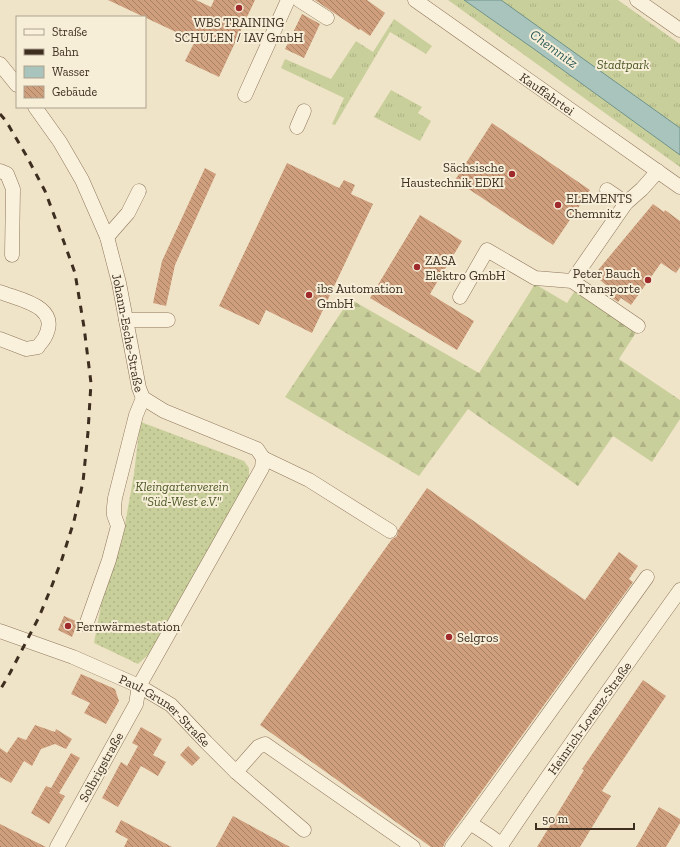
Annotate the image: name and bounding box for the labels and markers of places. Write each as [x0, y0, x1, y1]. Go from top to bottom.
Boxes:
marker: WBS TRAINING SCHULEN / IAV GmbH [234, 3, 244, 13]
place label: WBS TRAINING SCHULEN / IAV GmbH [175, 15, 303, 45]
place label: Sächsische Haustechnik EDKI [401, 160, 504, 190]
marker: Sächsische Haustechnik EDKI [507, 169, 517, 179]
place label: ELEMENTS Chemnitz [566, 191, 632, 221]
marker: ELEMENTS Chemnitz [553, 200, 563, 210]
place label: ZASA Elektro GmbH [425, 253, 506, 283]
marker: ZASA Elektro GmbH [412, 262, 422, 272]
place label: Peter Bauch Transporte [573, 266, 641, 296]
marker: Peter Bauch Transporte [643, 275, 653, 285]
place label: ibs Automation GmbH [317, 281, 403, 311]
marker: ibs Automation GmbH [304, 290, 314, 300]
place label: Fernwärmestation [76, 619, 181, 634]
marker: Fernwärmestation [63, 621, 73, 631]
place label: Selgros [457, 630, 499, 645]
marker: Selgros [444, 632, 454, 642]

